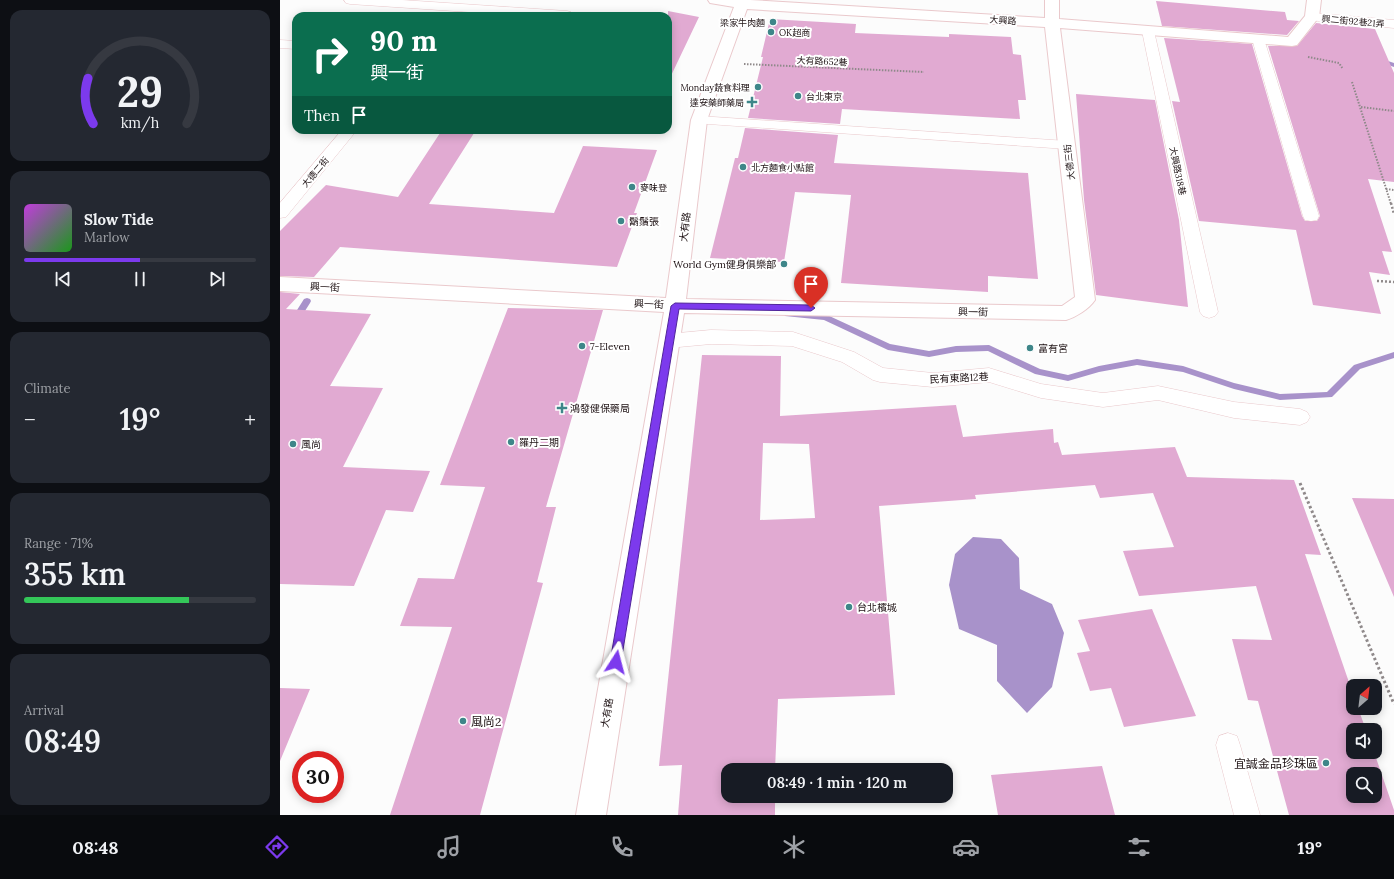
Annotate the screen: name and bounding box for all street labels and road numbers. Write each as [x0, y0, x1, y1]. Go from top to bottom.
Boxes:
street label: 興二街92巷21弄 [1321, 13, 1385, 29]
street label: 大興路 [989, 14, 1017, 26]
street label: 大有路652巷 [796, 54, 848, 68]
street label: 大德三街 [1061, 143, 1077, 181]
street label: 大興路318巷 [1167, 146, 1189, 196]
street label: 大德二街 [299, 155, 331, 189]
street label: 大有路 [677, 211, 693, 243]
street label: 興一街 [310, 280, 340, 294]
street label: 興一街 [634, 297, 664, 311]
street label: 興一街 [958, 305, 988, 319]
street label: 民有東路12巷 [929, 370, 989, 386]
street label: 大有路 [598, 697, 616, 729]

